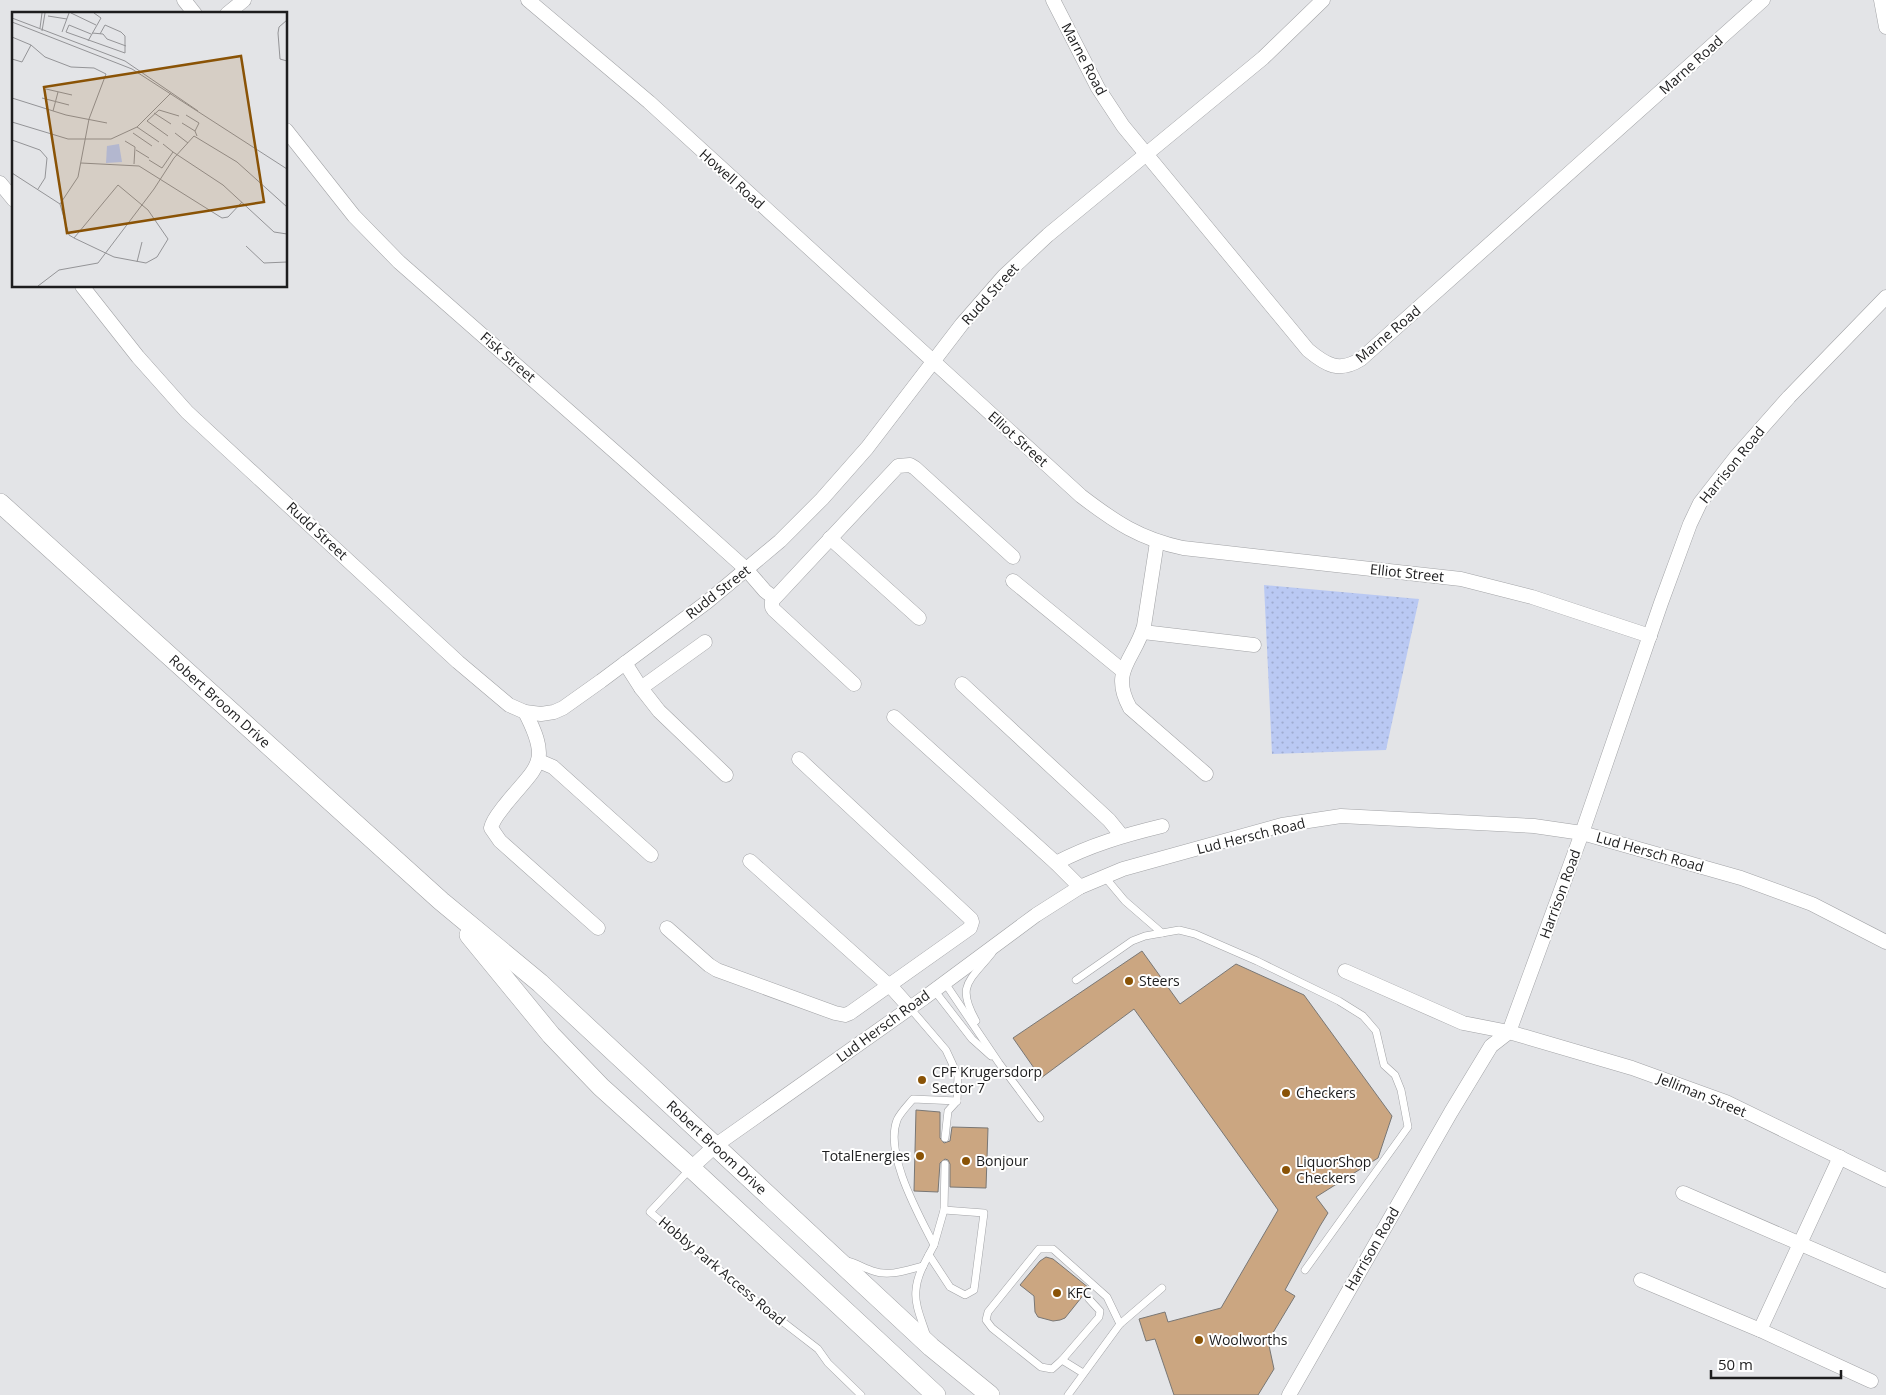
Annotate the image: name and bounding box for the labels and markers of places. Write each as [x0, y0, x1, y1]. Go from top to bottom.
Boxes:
place label: Steers [1139, 971, 1180, 990]
marker: Steers [1123, 975, 1135, 987]
place label: CPF Krugersdorp Sector 7 [932, 1062, 1042, 1097]
marker: CPF Krugersdorp Sector 7 [916, 1074, 928, 1086]
place label: Checkers [1296, 1083, 1356, 1102]
marker: Checkers [1280, 1087, 1292, 1099]
place label: TotalEnergies [822, 1146, 910, 1165]
marker: TotalEnergies [914, 1150, 926, 1162]
place label: Bonjour [976, 1151, 1029, 1170]
place label: LiquorShop Checkers [1296, 1152, 1371, 1187]
marker: Bonjour [960, 1155, 972, 1167]
marker: LiquorShop Checkers [1280, 1164, 1292, 1176]
place label: KFC [1067, 1283, 1092, 1302]
marker: KFC [1051, 1287, 1063, 1299]
place label: Woolworths [1209, 1330, 1288, 1349]
marker: Woolworths [1193, 1334, 1205, 1346]

